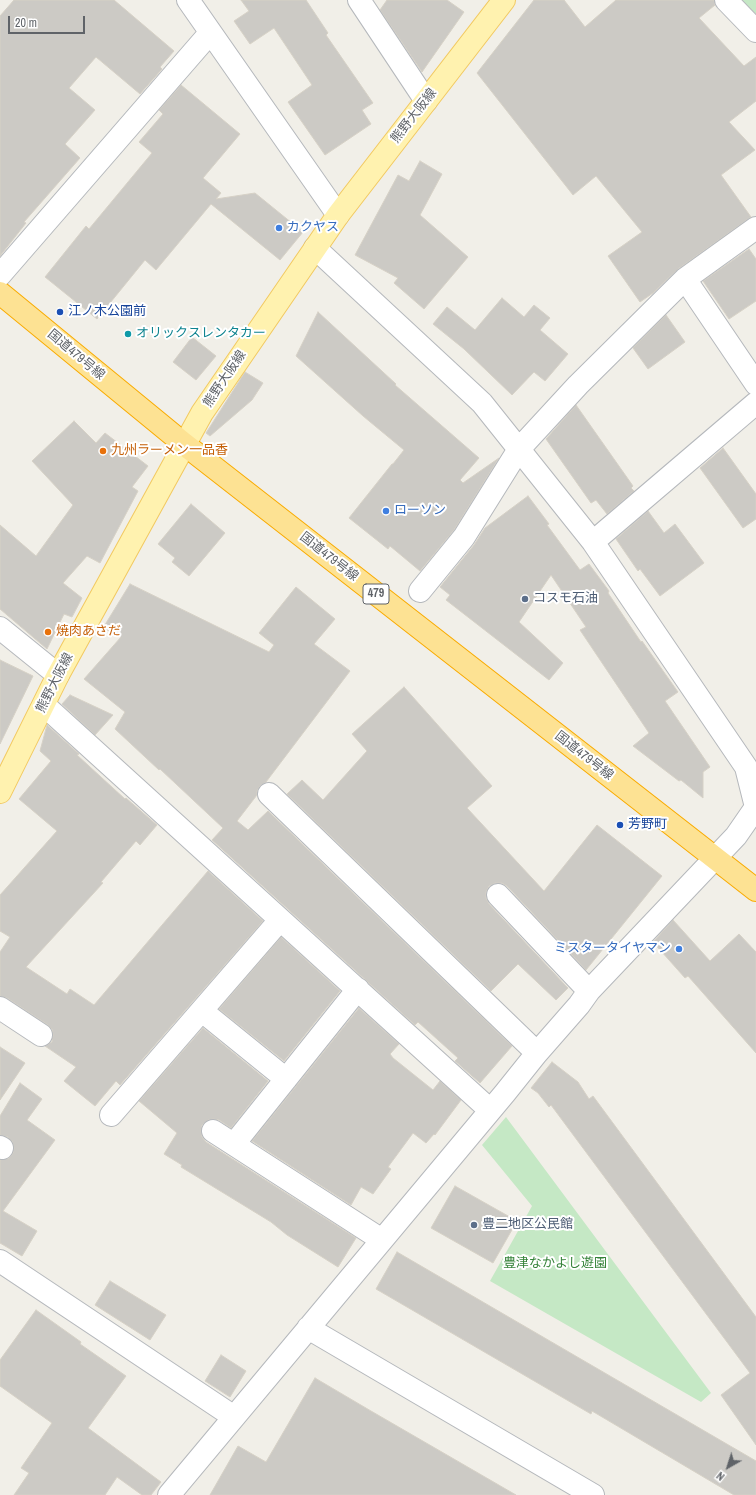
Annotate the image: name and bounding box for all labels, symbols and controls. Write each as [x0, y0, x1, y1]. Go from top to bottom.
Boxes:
scale bar [10, 8, 87, 34]
text: 20 m [15, 15, 37, 31]
street label: 熊野大阪線 [388, 86, 440, 146]
place label: カクヤス [287, 220, 339, 236]
marker: カクヤス [274, 223, 284, 233]
place label: 江ノ木公園前 [68, 304, 146, 320]
marker: 江ノ木公園前 [55, 307, 65, 317]
place label: オリックスレンタカー [136, 326, 266, 342]
street label: 国道479号線 [44, 327, 108, 383]
marker: オリックスレンタカー [123, 329, 133, 339]
street label: 熊野大阪線 [200, 348, 250, 410]
place label: 九州ラーメン一品香 [111, 443, 228, 459]
marker: 九州ラーメン一品香 [98, 446, 108, 456]
place label: ローソン [394, 503, 446, 519]
marker: ローソン [381, 506, 391, 516]
street label: 国道479号線 [297, 529, 361, 585]
road number: 479 [363, 584, 389, 604]
place label: コスモ石油 [533, 591, 598, 607]
marker: コスモ石油 [520, 594, 530, 604]
place label: 焼肉あさだ [56, 624, 121, 640]
marker: 焼肉あさだ [43, 627, 53, 637]
street label: 熊野大阪線 [33, 651, 77, 715]
street label: 国道479号線 [552, 728, 616, 784]
place label: 芳野町 [628, 817, 667, 833]
marker: 芳野町 [615, 820, 625, 830]
place label: ミスタータイヤマン [554, 941, 671, 957]
marker: ミスタータイヤマン [674, 944, 684, 954]
place label: 豊二地区公民館 [482, 1217, 573, 1233]
marker: 豊二地区公民館 [469, 1220, 479, 1230]
park label: 豊津なかよし遊園 [503, 1256, 607, 1272]
north arrow [708, 1447, 748, 1487]
text: N [714, 1469, 727, 1484]

